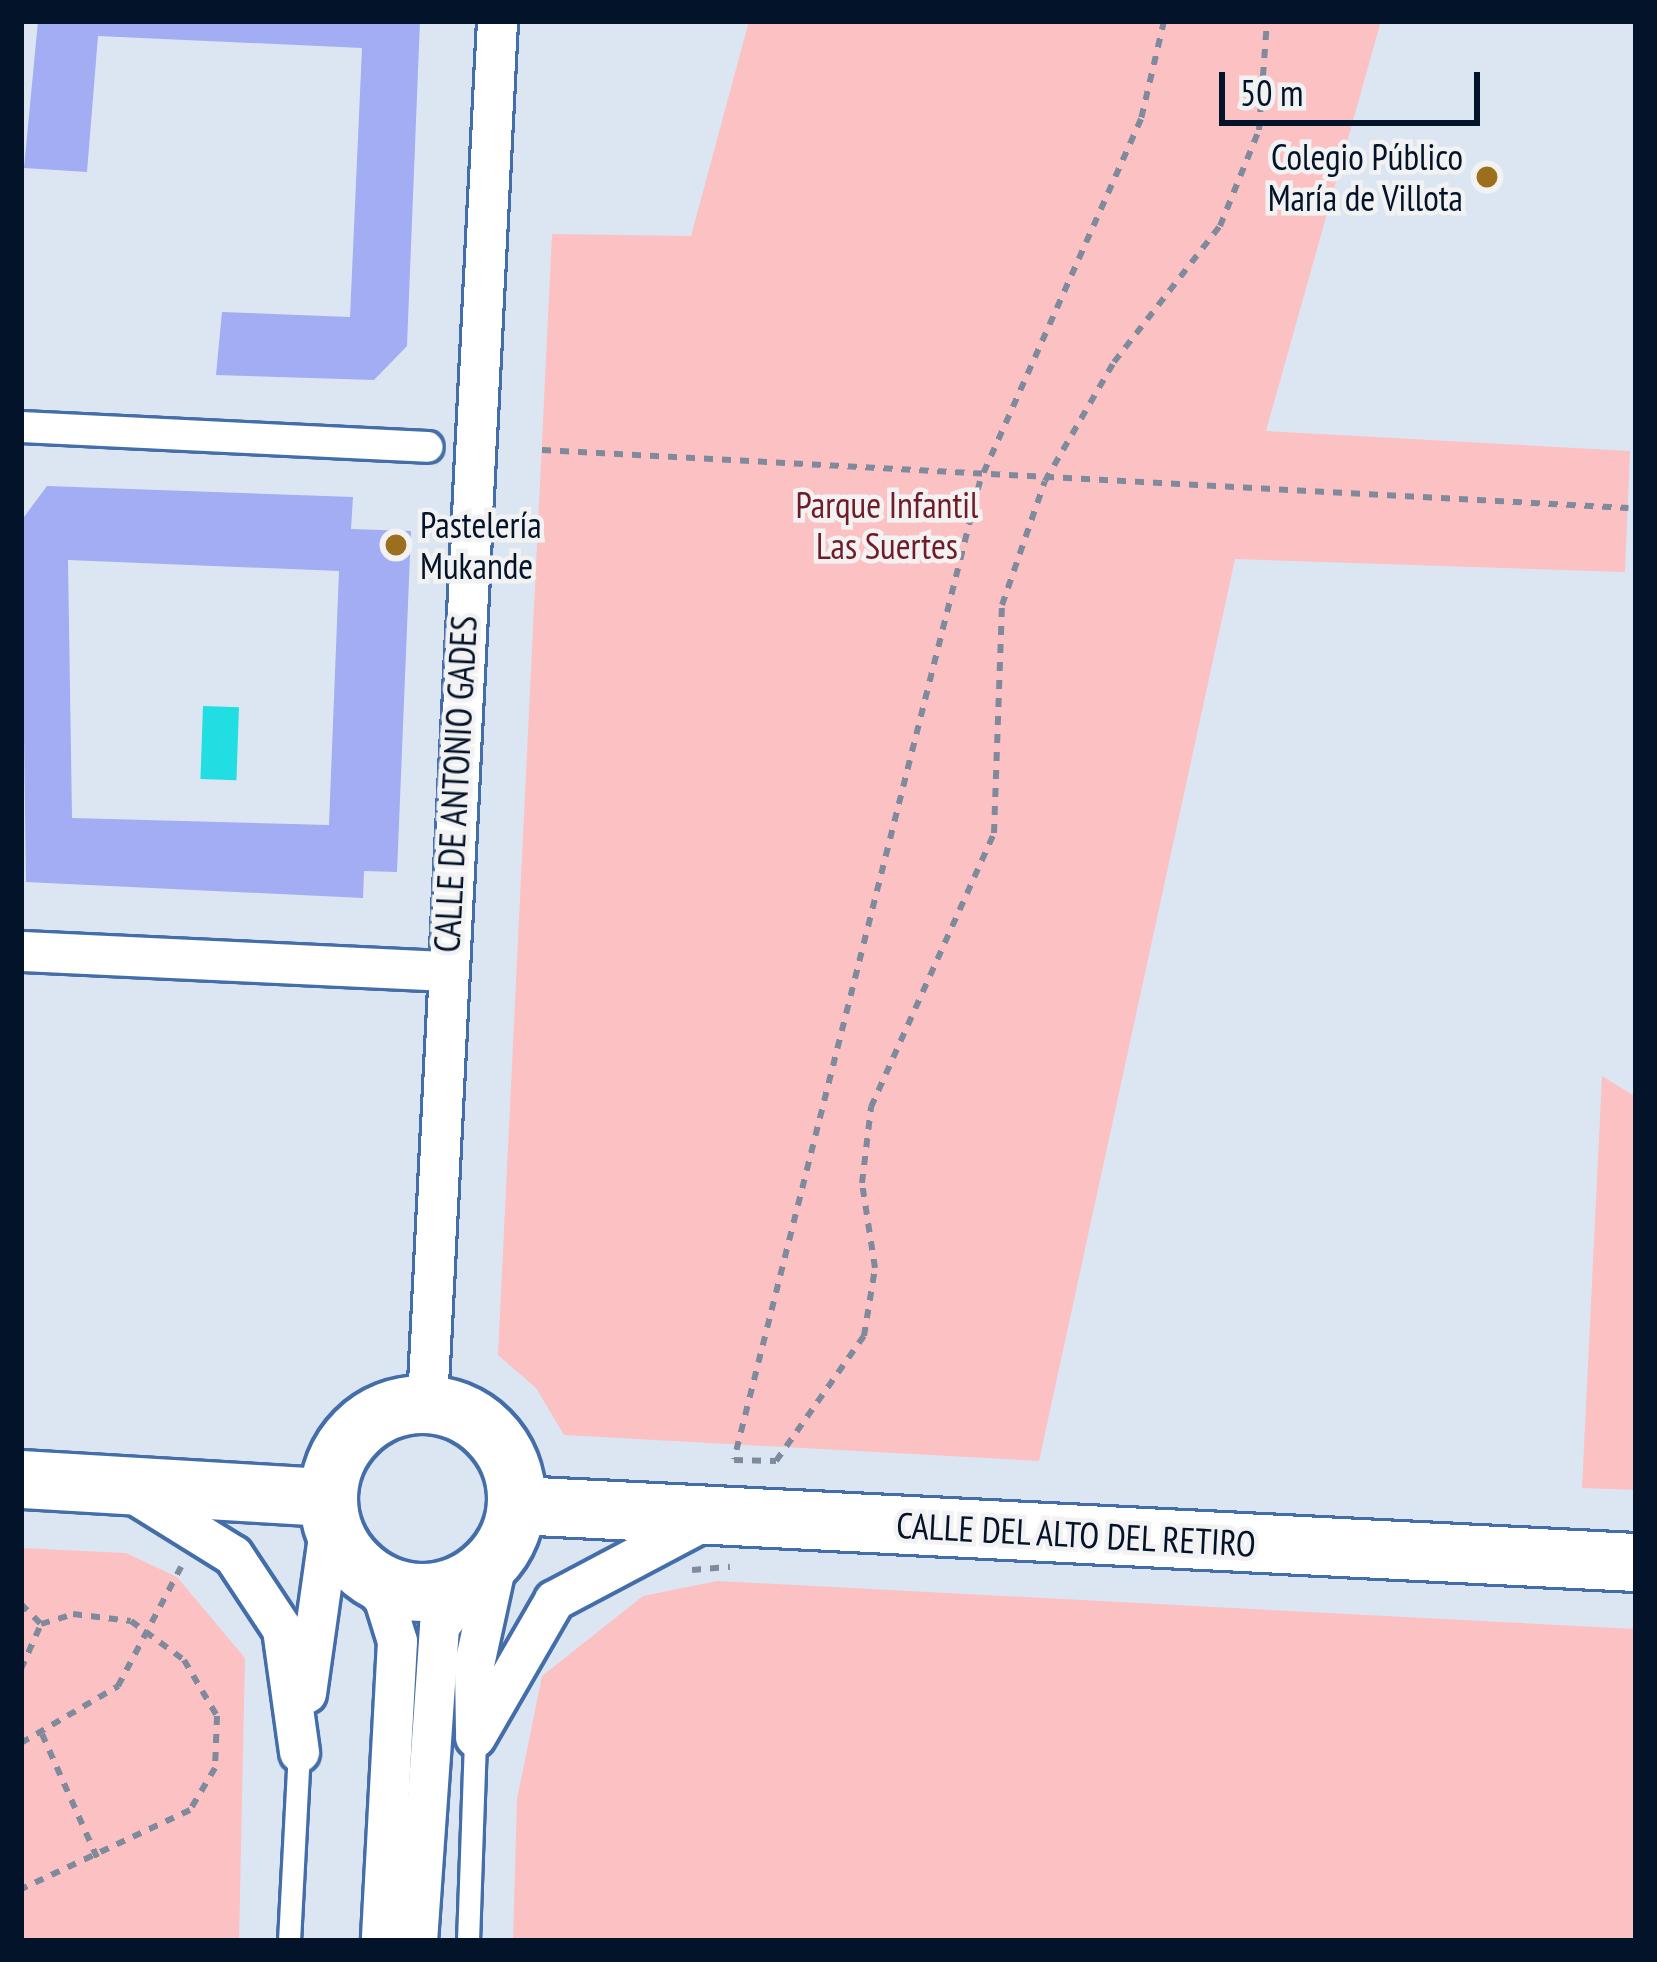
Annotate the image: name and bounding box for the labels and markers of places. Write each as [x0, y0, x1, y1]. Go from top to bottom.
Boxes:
place label: Colegio Público María de Villota [1267, 134, 1463, 219]
marker: Colegio Público María de Villota [1474, 164, 1500, 190]
place label: Pastelería Mukande [420, 502, 542, 587]
marker: Pastelería Mukande [383, 532, 409, 558]

